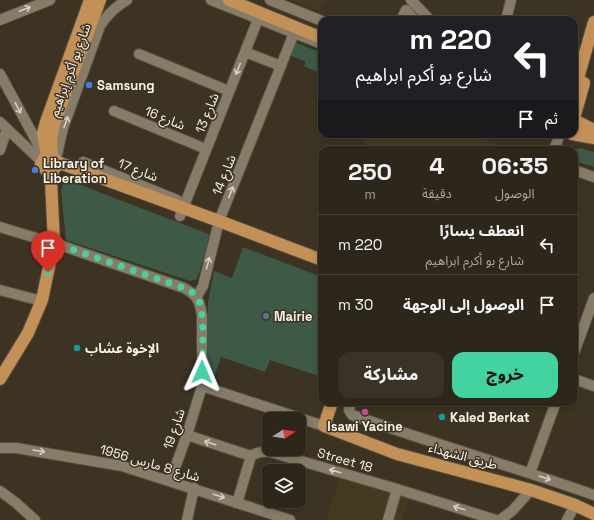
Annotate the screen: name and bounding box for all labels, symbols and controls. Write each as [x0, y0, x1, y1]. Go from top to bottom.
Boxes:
one-way arrow [18, 5, 30, 13]
street label: شارع بو أكرم إبراهيم [45, 21, 97, 120]
text: 220 m [410, 21, 492, 57]
icon: left [506, 32, 558, 84]
one-way arrow [234, 62, 242, 74]
text: شارع بو أكرم ابراهيم [356, 63, 492, 86]
place label: Samsung [97, 77, 155, 94]
marker: Samsung [84, 80, 94, 90]
street label: شارع 13 [191, 90, 225, 136]
one-way arrow [15, 102, 23, 114]
street label: شارع 16 [142, 102, 188, 136]
icon: arrive [515, 108, 537, 130]
text: ثم [545, 109, 558, 128]
one-way arrow [62, 116, 70, 128]
text: 4 [429, 150, 444, 181]
text: 06:35 [482, 150, 548, 181]
street label: شارع 14 [208, 152, 242, 199]
place label: Library of Liberation [43, 155, 107, 187]
street label: شارع 17 [115, 155, 160, 187]
text: 250 [348, 156, 392, 187]
marker: Library of Liberation [30, 165, 40, 175]
text: دقيقة [422, 185, 452, 202]
text: الوصول [495, 185, 535, 202]
one-way arrow [228, 186, 235, 198]
text: m [364, 186, 376, 203]
text: انعطف يسارًا [440, 221, 524, 240]
pin [31, 231, 65, 272]
icon: left [536, 234, 558, 256]
text: 220 m [338, 235, 382, 254]
icon: arrive [37, 237, 59, 259]
text: شارع بو أكرم ابراهيم [426, 252, 524, 269]
one-way arrow [205, 257, 213, 270]
icon: arrive [536, 294, 558, 316]
text: 30 m [338, 295, 373, 314]
text: الوصول إلى الوجهة [403, 295, 524, 314]
place label: Mairie [274, 308, 313, 325]
marker: Mairie [261, 311, 271, 321]
place label: الإخوة عشاب [85, 340, 159, 358]
marker: الإخوة عشاب [72, 343, 82, 353]
position arrow [181, 351, 223, 393]
button: مشاركة [338, 352, 444, 398]
button: خروج [452, 352, 558, 398]
street label: شارع 19 [159, 406, 191, 452]
marker: Isawi Yacine [360, 407, 370, 417]
place label: Kaled Berkat [450, 409, 530, 426]
north arrow [262, 412, 306, 456]
map controls [262, 412, 306, 508]
marker: Kaled Berkat [437, 412, 447, 422]
place label: Isawi Yacine [327, 418, 403, 435]
one-way arrow [204, 439, 217, 446]
street label: طريق الشهداء [427, 439, 500, 473]
street label: شارع 8 مارس 1956 [97, 441, 202, 487]
street label: Street 18 [315, 444, 375, 476]
one-way arrow [32, 447, 45, 455]
button: layers [262, 464, 306, 508]
one-way arrow [328, 467, 341, 474]
one-way arrow [538, 474, 550, 482]
one-way arrow [212, 493, 224, 501]
one-way arrow [453, 504, 466, 511]

